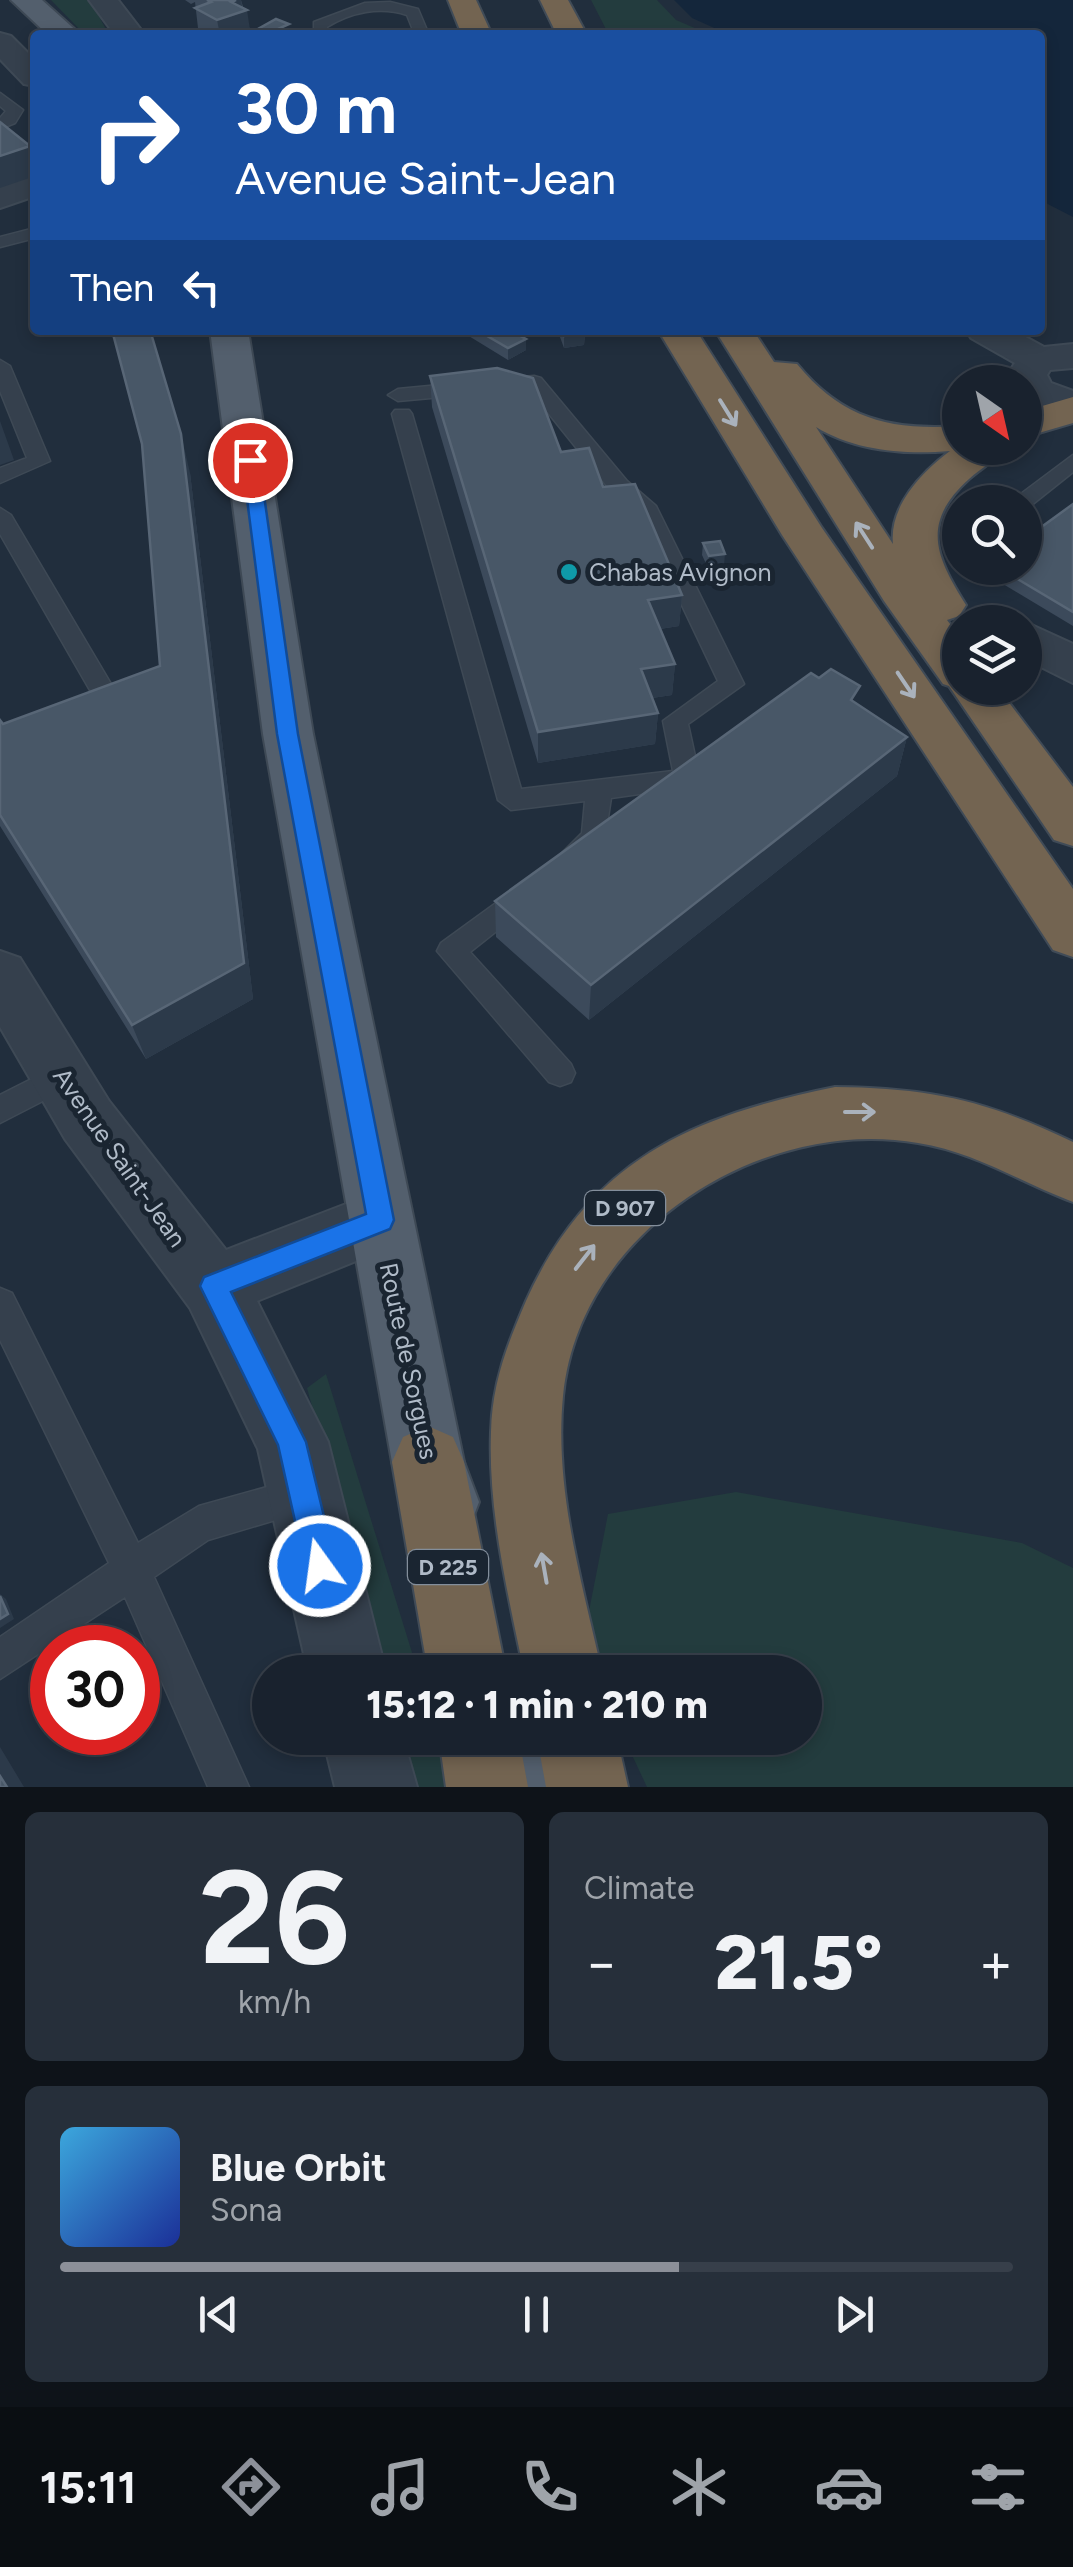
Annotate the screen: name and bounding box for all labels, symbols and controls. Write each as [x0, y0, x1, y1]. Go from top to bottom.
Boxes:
text: 30 m [235, 66, 397, 151]
icon: right [70, 70, 200, 200]
text: Avenue Saint-Jean [235, 151, 616, 205]
icon: left [174, 260, 229, 315]
text: Then [70, 265, 154, 311]
north arrow [942, 365, 1042, 465]
map controls [942, 365, 1042, 705]
one-way arrow [718, 398, 738, 427]
pin [208, 418, 293, 503]
icon: arrive [223, 433, 278, 488]
button: search [942, 485, 1042, 585]
one-way arrow [853, 521, 874, 549]
place label: Chabas Avignon [589, 557, 771, 587]
marker: Chabas Avignon [558, 561, 580, 583]
button: layers [942, 605, 1042, 705]
one-way arrow [895, 671, 916, 698]
street label: Avenue Saint-Jean [47, 1062, 193, 1252]
one-way arrow [844, 1102, 876, 1122]
road number: D 907 [585, 1191, 665, 1225]
one-way arrow [574, 1244, 595, 1271]
street label: Route de Sorgues [374, 1260, 444, 1462]
position arrow [268, 1514, 372, 1618]
road number: D 225 [408, 1550, 488, 1584]
one-way arrow [534, 1552, 553, 1585]
speed limit sign: 30 [30, 1625, 160, 1755]
text: 15:12 · 1 min · 210 m [366, 1682, 708, 1728]
text: 26 [199, 1840, 350, 1996]
text: Climate [584, 1869, 695, 1907]
text: 21.5° [714, 1918, 883, 2008]
text: − [584, 1930, 618, 1996]
text: + [979, 1930, 1013, 1996]
text: km/h [238, 1983, 311, 2021]
text: Blue Orbit [210, 2145, 386, 2191]
text: Sona [210, 2191, 282, 2229]
icon: previous [191, 2287, 246, 2342]
icon: pause [509, 2287, 564, 2342]
icon: next [827, 2287, 882, 2342]
icon: directions [216, 2452, 286, 2522]
icon: music [365, 2452, 435, 2522]
icon: phone [515, 2452, 585, 2522]
icon: climate [664, 2452, 734, 2522]
icon: car [814, 2452, 884, 2522]
icon: filters [963, 2452, 1033, 2522]
text: 15:11 [40, 2460, 136, 2514]

